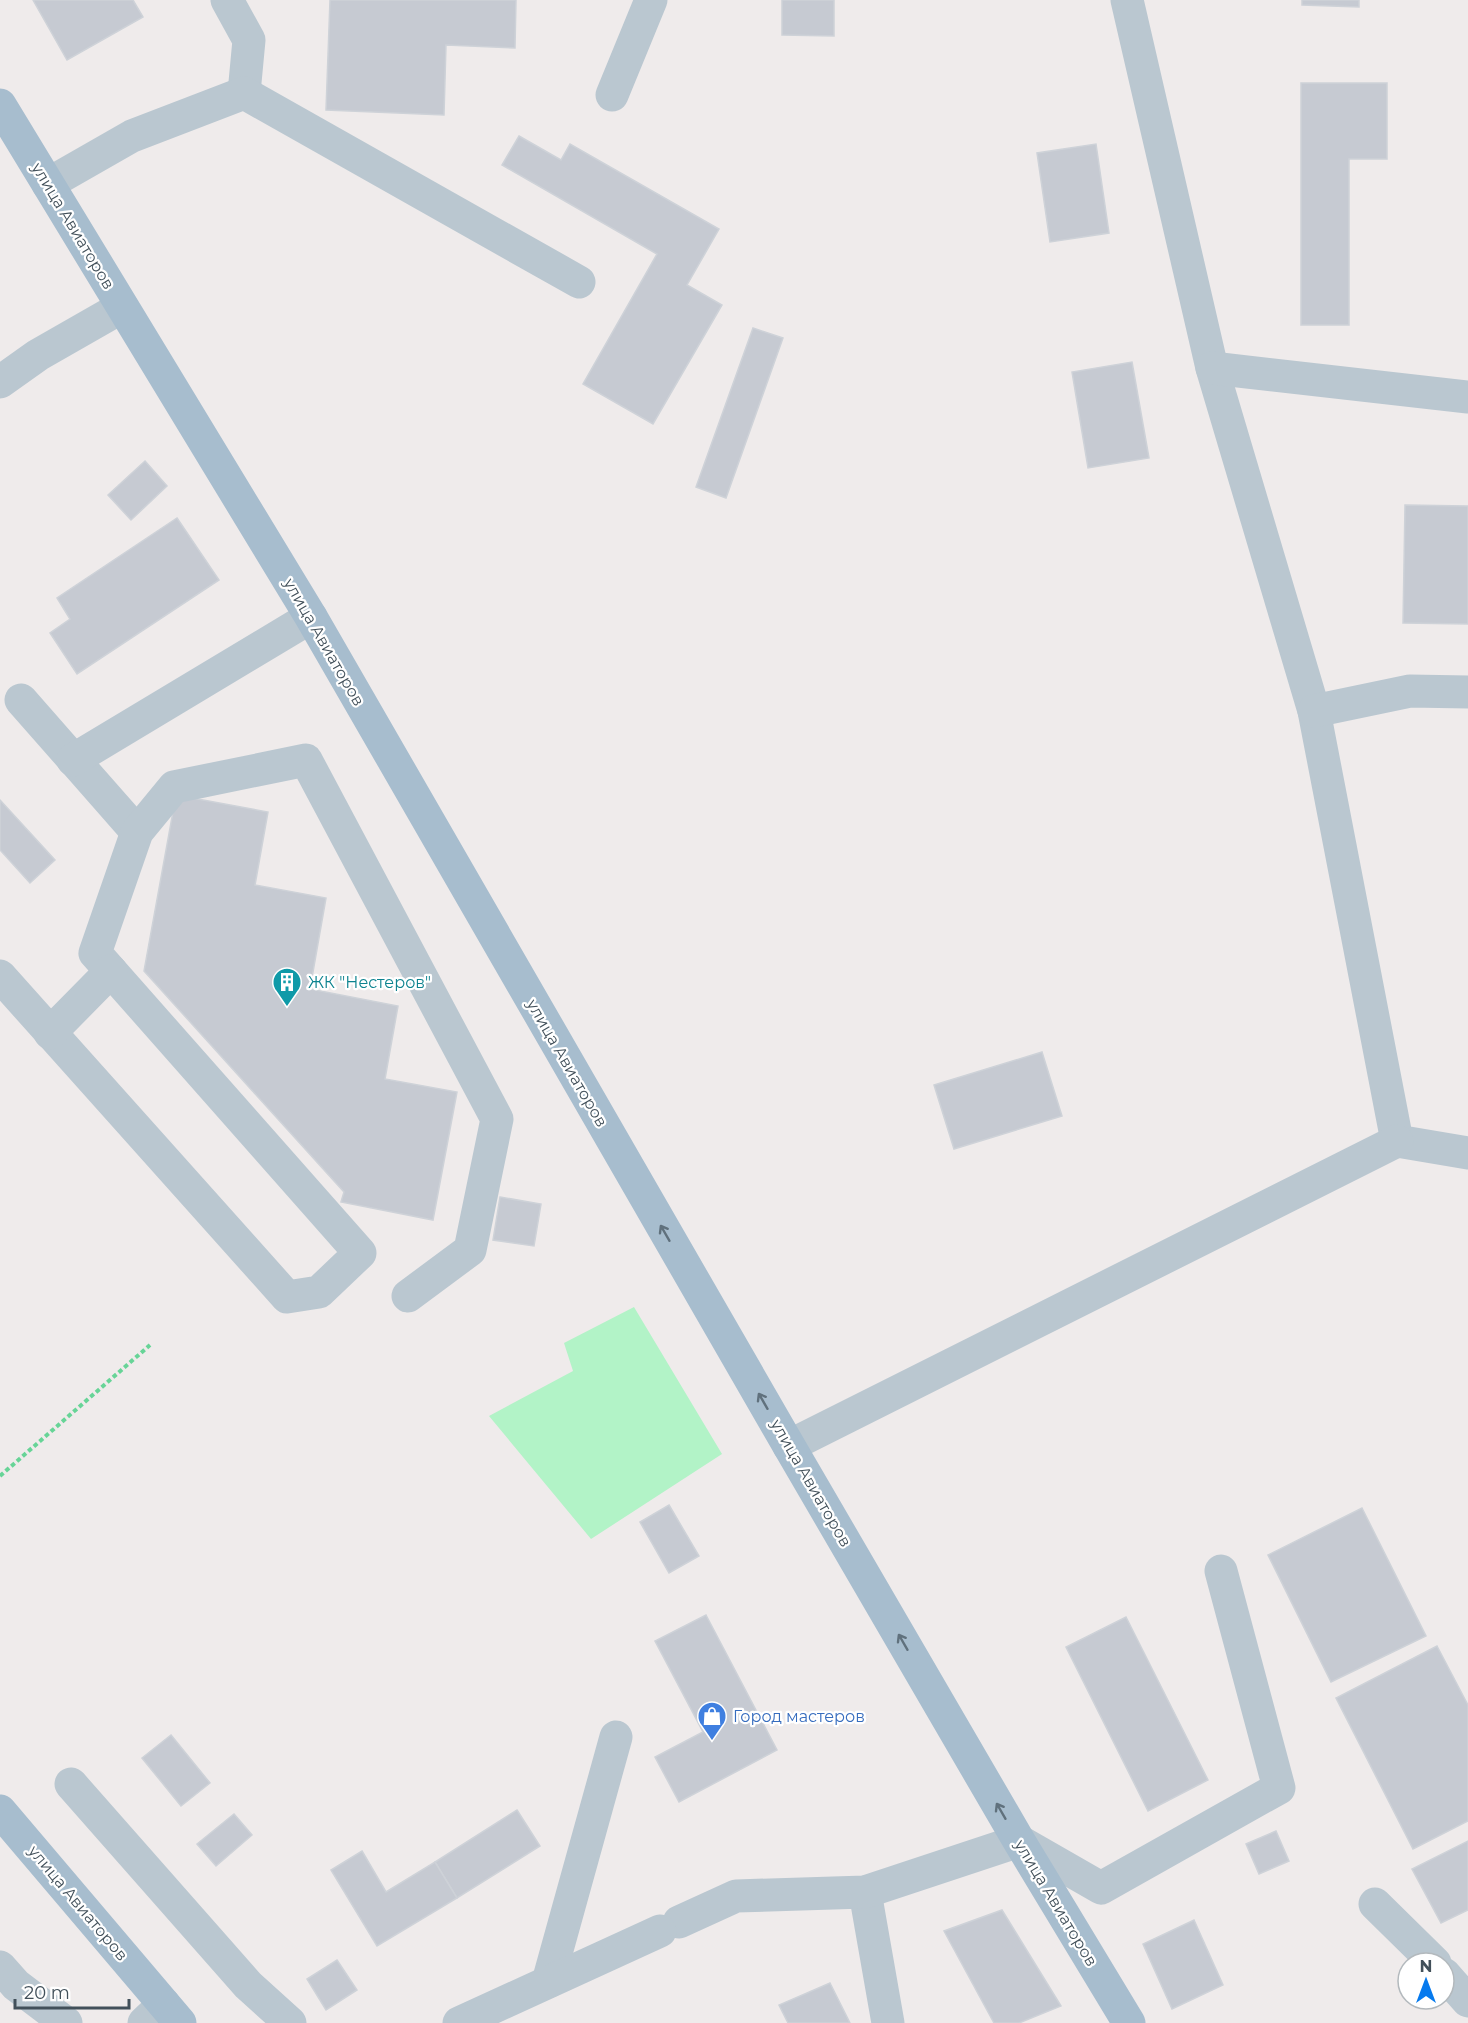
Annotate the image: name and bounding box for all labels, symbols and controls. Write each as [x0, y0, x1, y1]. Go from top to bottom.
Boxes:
street label: улица Авиаторов [27, 158, 118, 293]
street label: улица Авиаторов [279, 574, 368, 709]
building icon: ЖК "Нестеров" [271, 966, 303, 1008]
place label: ЖК "Нестеров" [308, 973, 431, 992]
street label: улица Авиаторов [522, 995, 611, 1130]
one-way arrow [659, 1224, 670, 1242]
one-way arrow [757, 1393, 769, 1410]
street label: улица Авиаторов [766, 1415, 855, 1550]
one-way arrow [897, 1634, 908, 1652]
shop icon: Город мастеров [696, 1700, 728, 1742]
place label: Город мастеров [733, 1707, 865, 1726]
one-way arrow [995, 1803, 1007, 1820]
street label: улица Авиаторов [1010, 1835, 1101, 1970]
street label: улица Авиаторов [24, 1841, 132, 1964]
north arrow [1396, 1951, 1456, 2011]
text: N [1420, 1957, 1432, 1976]
scale bar [15, 1972, 129, 2010]
text: 20 m [24, 1982, 70, 2004]

